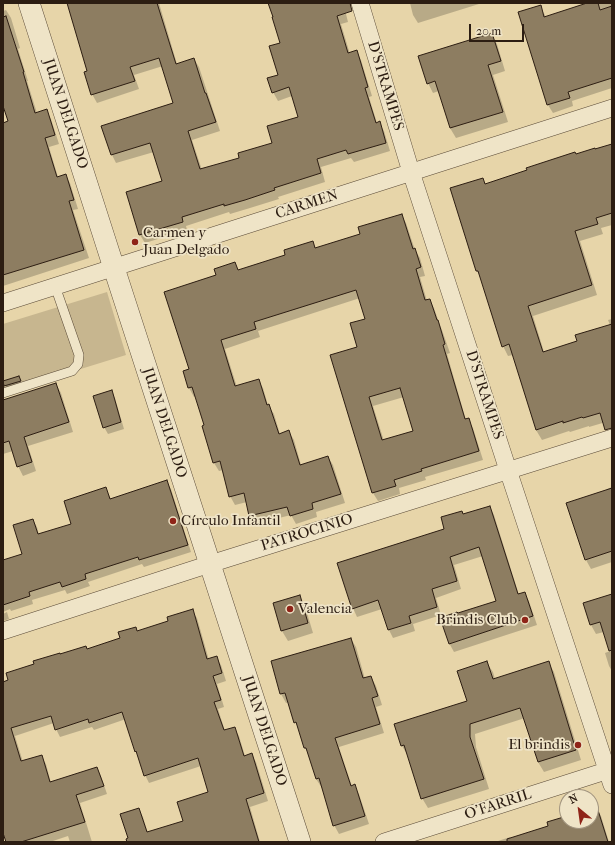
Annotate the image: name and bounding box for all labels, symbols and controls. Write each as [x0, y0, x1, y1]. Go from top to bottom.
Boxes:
scale bar [471, 16, 526, 42]
text: 20 m [476, 24, 501, 38]
street label: D'STRAMPES [363, 39, 407, 133]
street label: JUAN DELGADO [39, 57, 91, 171]
street label: CARMEN [273, 186, 341, 224]
place label: Carmen y Juan Delgado [143, 224, 229, 259]
marker: Carmen y Juan Delgado [130, 237, 140, 247]
street label: D'STRAMPES [461, 348, 507, 442]
street label: JUAN DELGADO [138, 366, 190, 480]
street label: PATROCINIO [259, 510, 355, 556]
place label: Círculo Infantil [181, 512, 281, 530]
marker: Círculo Infantil [168, 516, 178, 526]
place label: Valencia [298, 600, 352, 618]
marker: Valencia [285, 604, 295, 614]
place label: Brindis Club [436, 611, 517, 629]
marker: Brindis Club [520, 615, 530, 625]
street label: JUAN DELGADO [238, 674, 290, 788]
place label: El brindis [508, 736, 570, 754]
marker: El brindis [573, 740, 583, 750]
street label: O'FARRIL [462, 786, 534, 824]
north arrow [559, 789, 599, 829]
text: N [567, 791, 580, 807]

